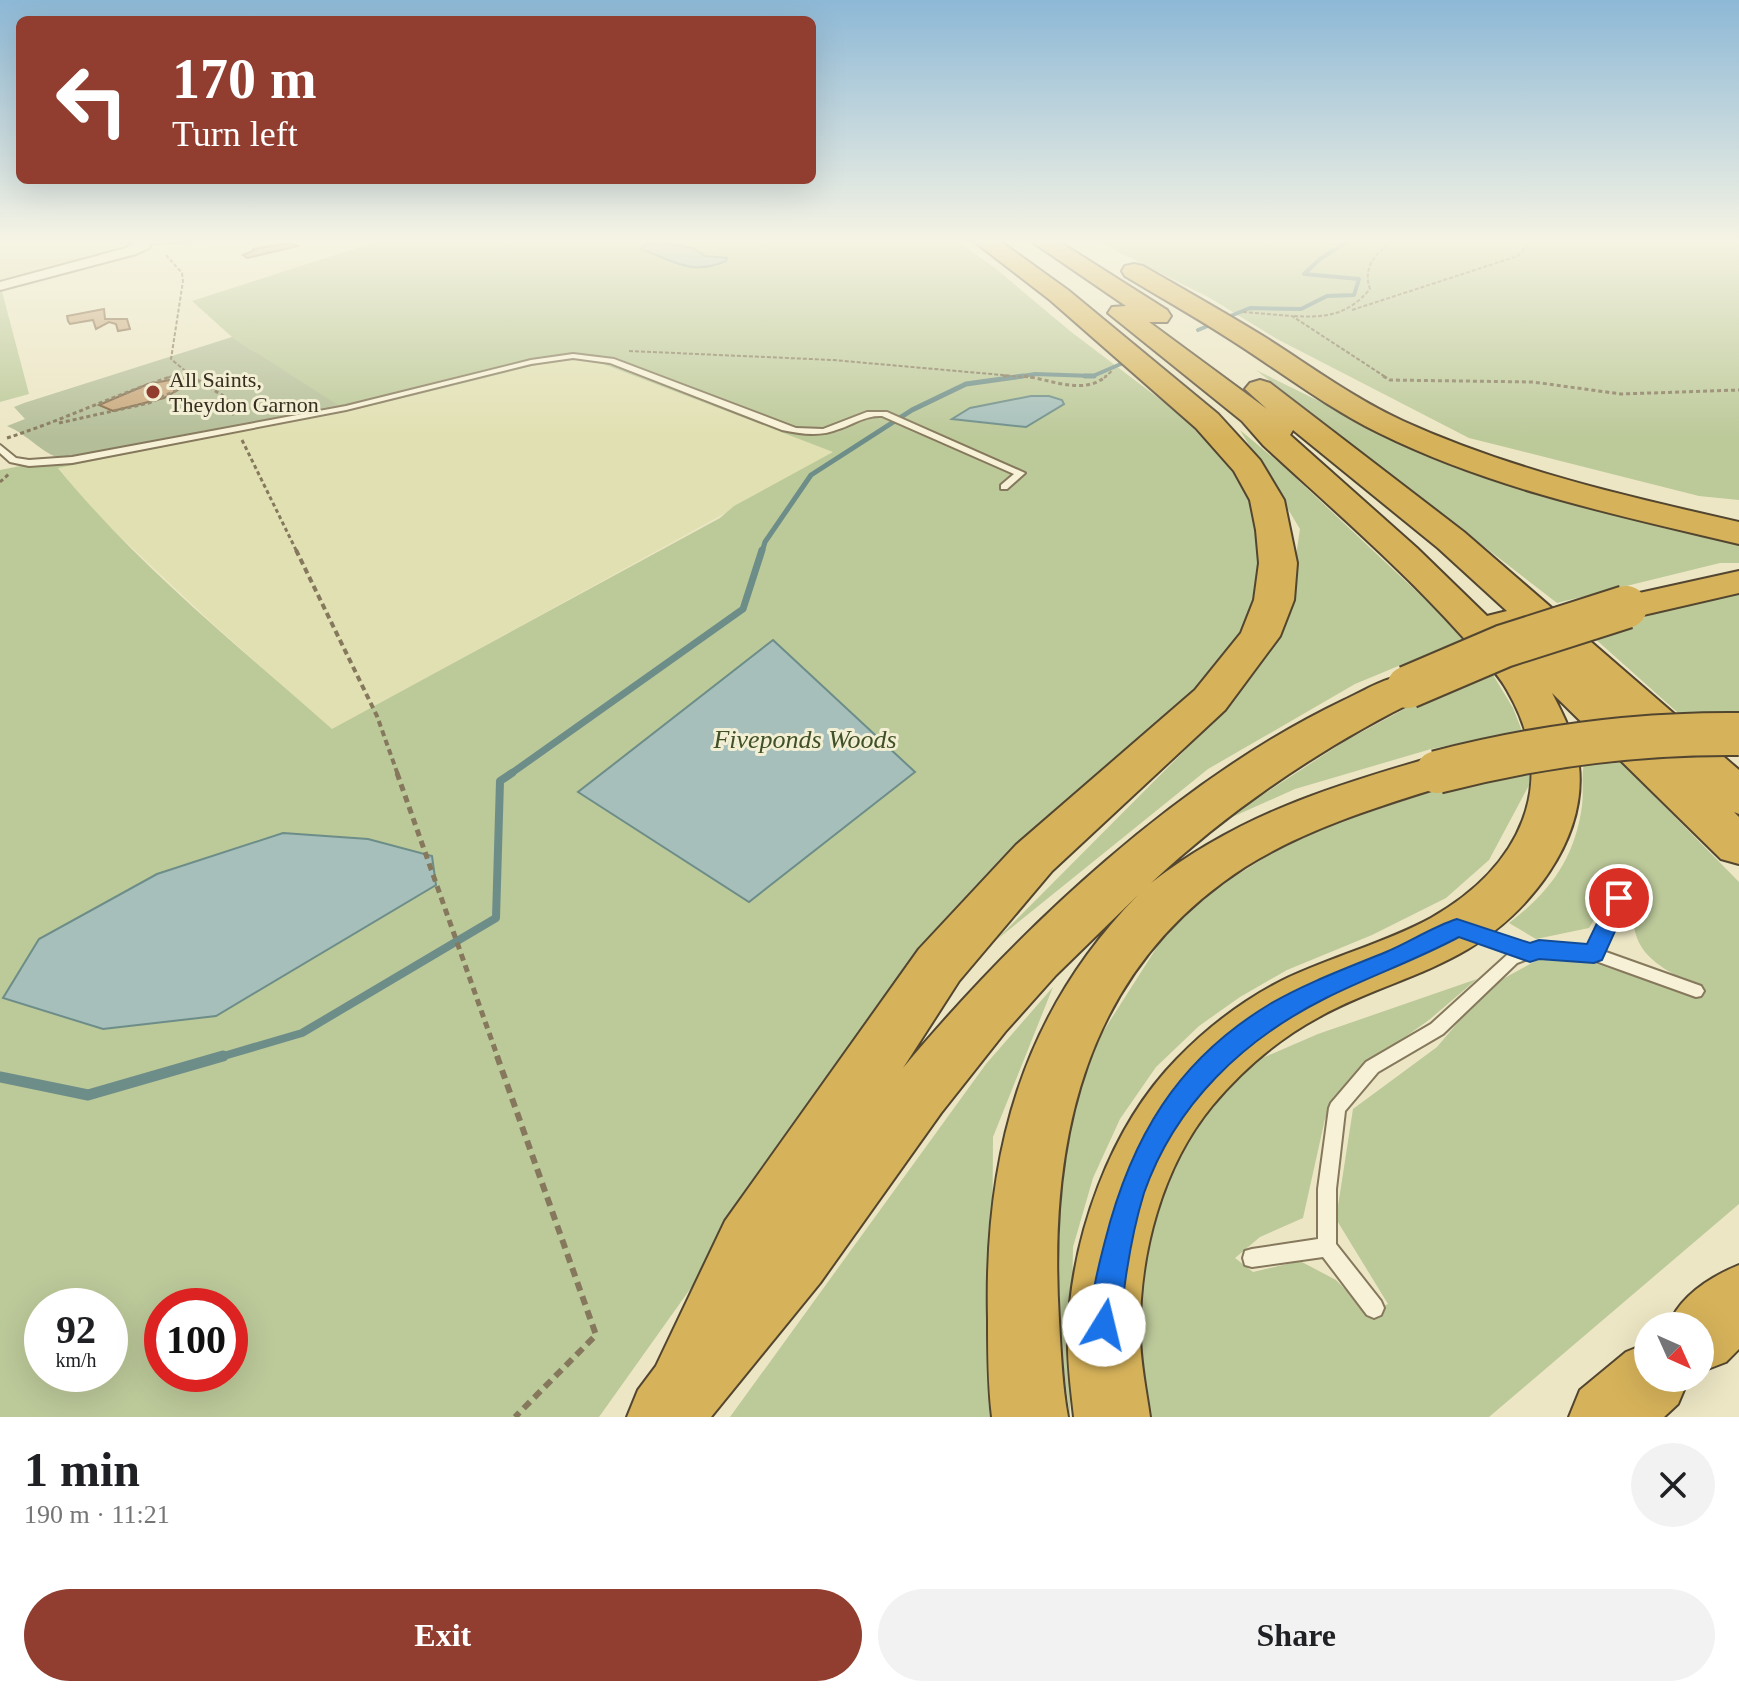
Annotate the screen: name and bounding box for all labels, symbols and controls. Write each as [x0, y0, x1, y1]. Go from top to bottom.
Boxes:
icon: left [40, 48, 144, 152]
text: 170 m [172, 48, 317, 110]
text: Turn left [172, 114, 298, 154]
place label: All Saints, Theydon Garnon [169, 367, 319, 417]
marker: All Saints, Theydon Garnon [144, 383, 162, 401]
park label: Fiveponds Woods [712, 725, 897, 754]
pin [1585, 864, 1653, 932]
icon: arrive [1597, 876, 1641, 920]
position arrow [1062, 1283, 1146, 1367]
speed limit sign: 100 [144, 1288, 248, 1392]
text: 92 [56, 1307, 96, 1352]
north arrow [1634, 1312, 1714, 1392]
map controls [1634, 1312, 1714, 1392]
text: km/h [55, 1349, 97, 1371]
text: 1 min [24, 1443, 140, 1496]
button: close [1631, 1443, 1715, 1527]
text: 190 m · 11:21 [24, 1500, 170, 1529]
button: Exit [24, 1589, 862, 1681]
button: Share [878, 1589, 1715, 1681]

